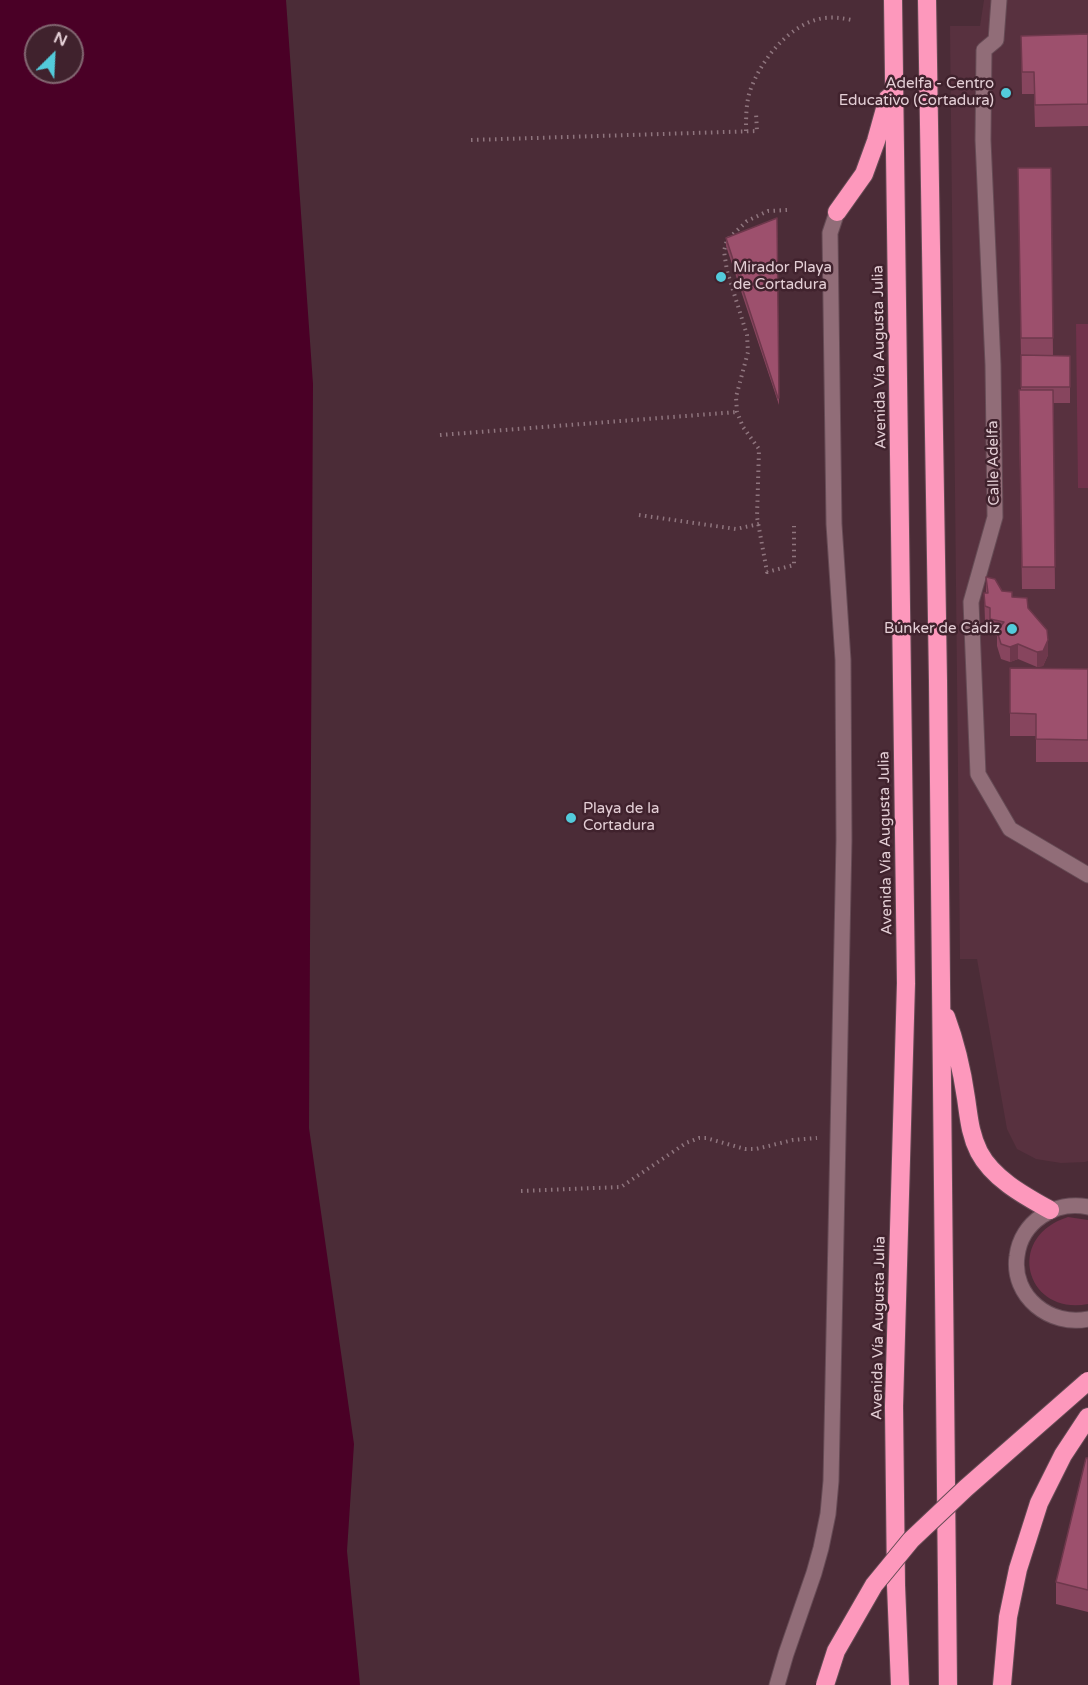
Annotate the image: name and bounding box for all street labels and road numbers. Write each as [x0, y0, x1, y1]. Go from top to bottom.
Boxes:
street label: Avenida Vía Augusta Julia [869, 265, 891, 449]
street label: Calle Adelfa [984, 420, 1004, 506]
street label: Avenida Vía Augusta Julia [875, 751, 897, 935]
street label: Avenida Vía Augusta Julia [868, 1236, 890, 1420]

